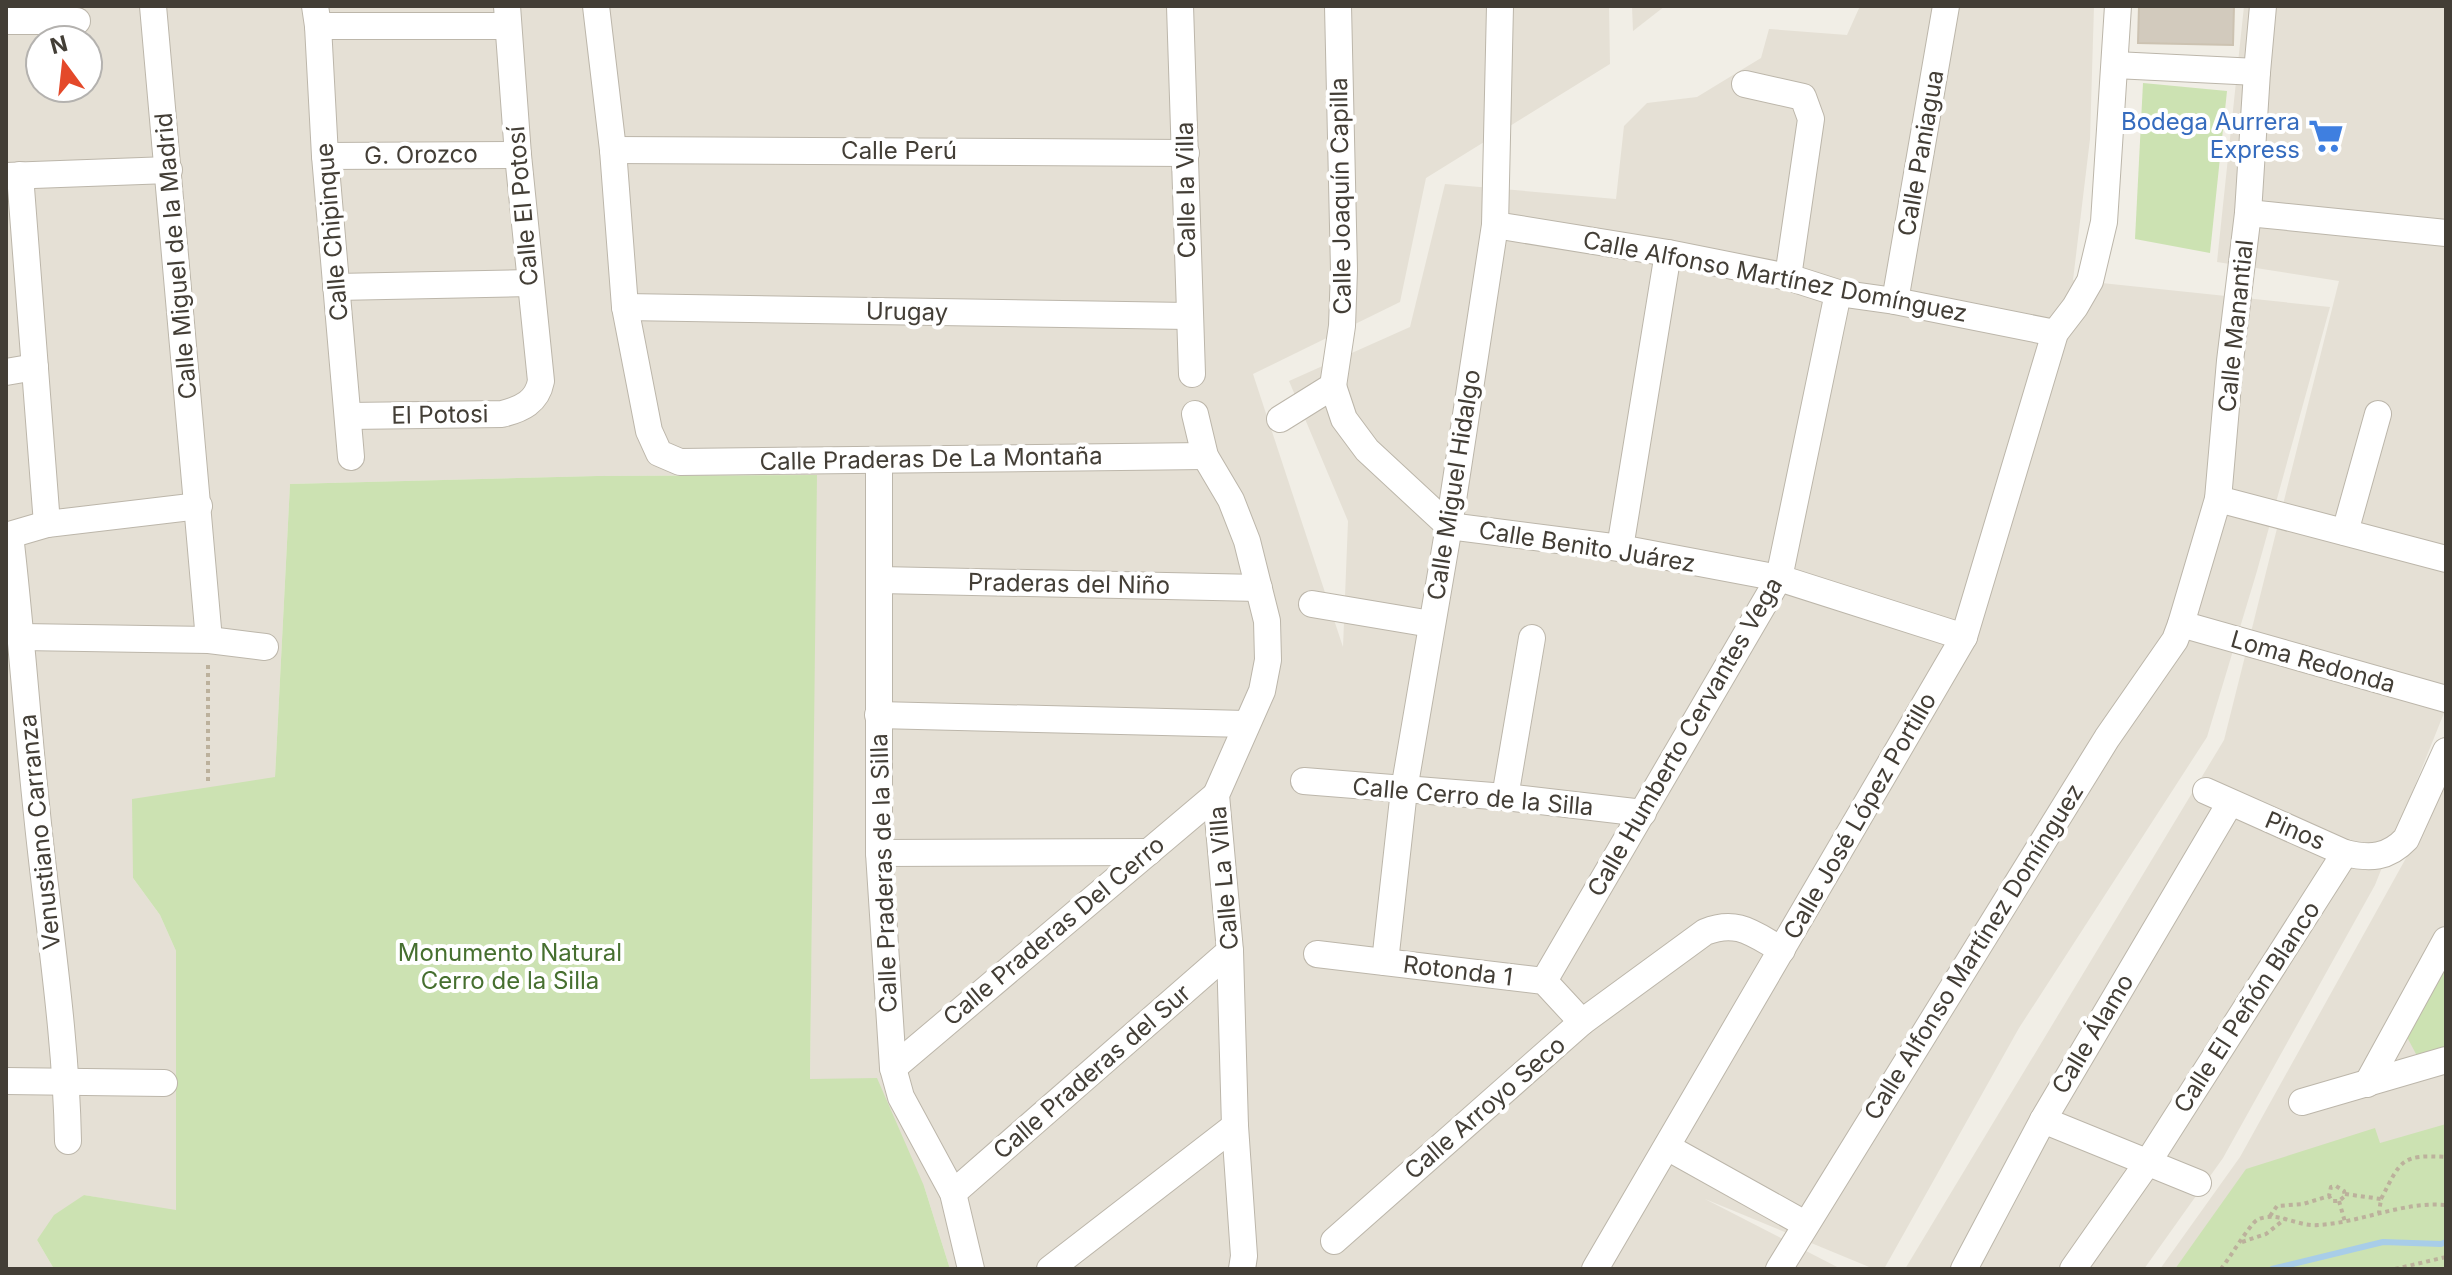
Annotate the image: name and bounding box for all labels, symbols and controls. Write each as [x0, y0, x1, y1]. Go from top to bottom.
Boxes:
north arrow [24, 24, 104, 104]
text: N [47, 30, 70, 59]
street label: Calle Paniagua [1892, 68, 1949, 238]
street label: Calle Joaquín Capilla [1324, 77, 1357, 315]
place label: Bodega Aurrera Express [2121, 107, 2300, 164]
street label: Calle Miguel de la Madrid [149, 112, 202, 401]
supermarket icon: Bodega Aurrera Express [2307, 117, 2345, 155]
street label: Calle la Villa [1170, 121, 1201, 259]
street label: Calle El Potosí [501, 125, 544, 287]
street label: Calle Perú [841, 136, 957, 165]
street label: G. Orozco [364, 139, 478, 170]
street label: Calle Chipinque [309, 142, 354, 322]
street label: Calle Alfonso Martínez Domínguez [1580, 225, 1970, 328]
street label: Calle Manantial [2212, 238, 2259, 414]
street label: Urugay [866, 296, 948, 327]
street label: Calle Miguel Hidalgo [1421, 368, 1486, 602]
street label: El Potosi [391, 399, 489, 430]
street label: Calle Praderas De La Montaña [759, 441, 1103, 476]
street label: Calle Benito Juárez [1477, 515, 1697, 578]
street label: Praderas del Niño [968, 567, 1170, 600]
street label: Calle Humberto Cervantes Vega [1581, 572, 1788, 902]
street label: Loma Redonda [2228, 624, 2399, 699]
street label: Calle José López Portillo [1777, 687, 1942, 944]
street label: Venustiano Carranza [13, 713, 66, 951]
street label: Calle Praderas de la Silla [864, 733, 903, 1013]
street label: Calle Cerro de la Silla [1351, 772, 1595, 821]
street label: Calle Alfonso Martínez Domínguez [1858, 778, 2089, 1125]
street label: Calle La Villa [1203, 805, 1244, 951]
street label: Pinos [2261, 805, 2330, 856]
street label: Calle Praderas Del Cerro [937, 830, 1170, 1032]
street label: Calle El Peñón Blanco [2167, 896, 2326, 1118]
park label: Monumento Natural Cerro de la Silla [398, 938, 622, 995]
street label: Rotonda 1 [1402, 949, 1515, 992]
street label: Calle Álamo [2045, 968, 2140, 1099]
street label: Calle Praderas del Sur [987, 978, 1196, 1165]
street label: Calle Arroyo Seco [1398, 1030, 1571, 1185]

